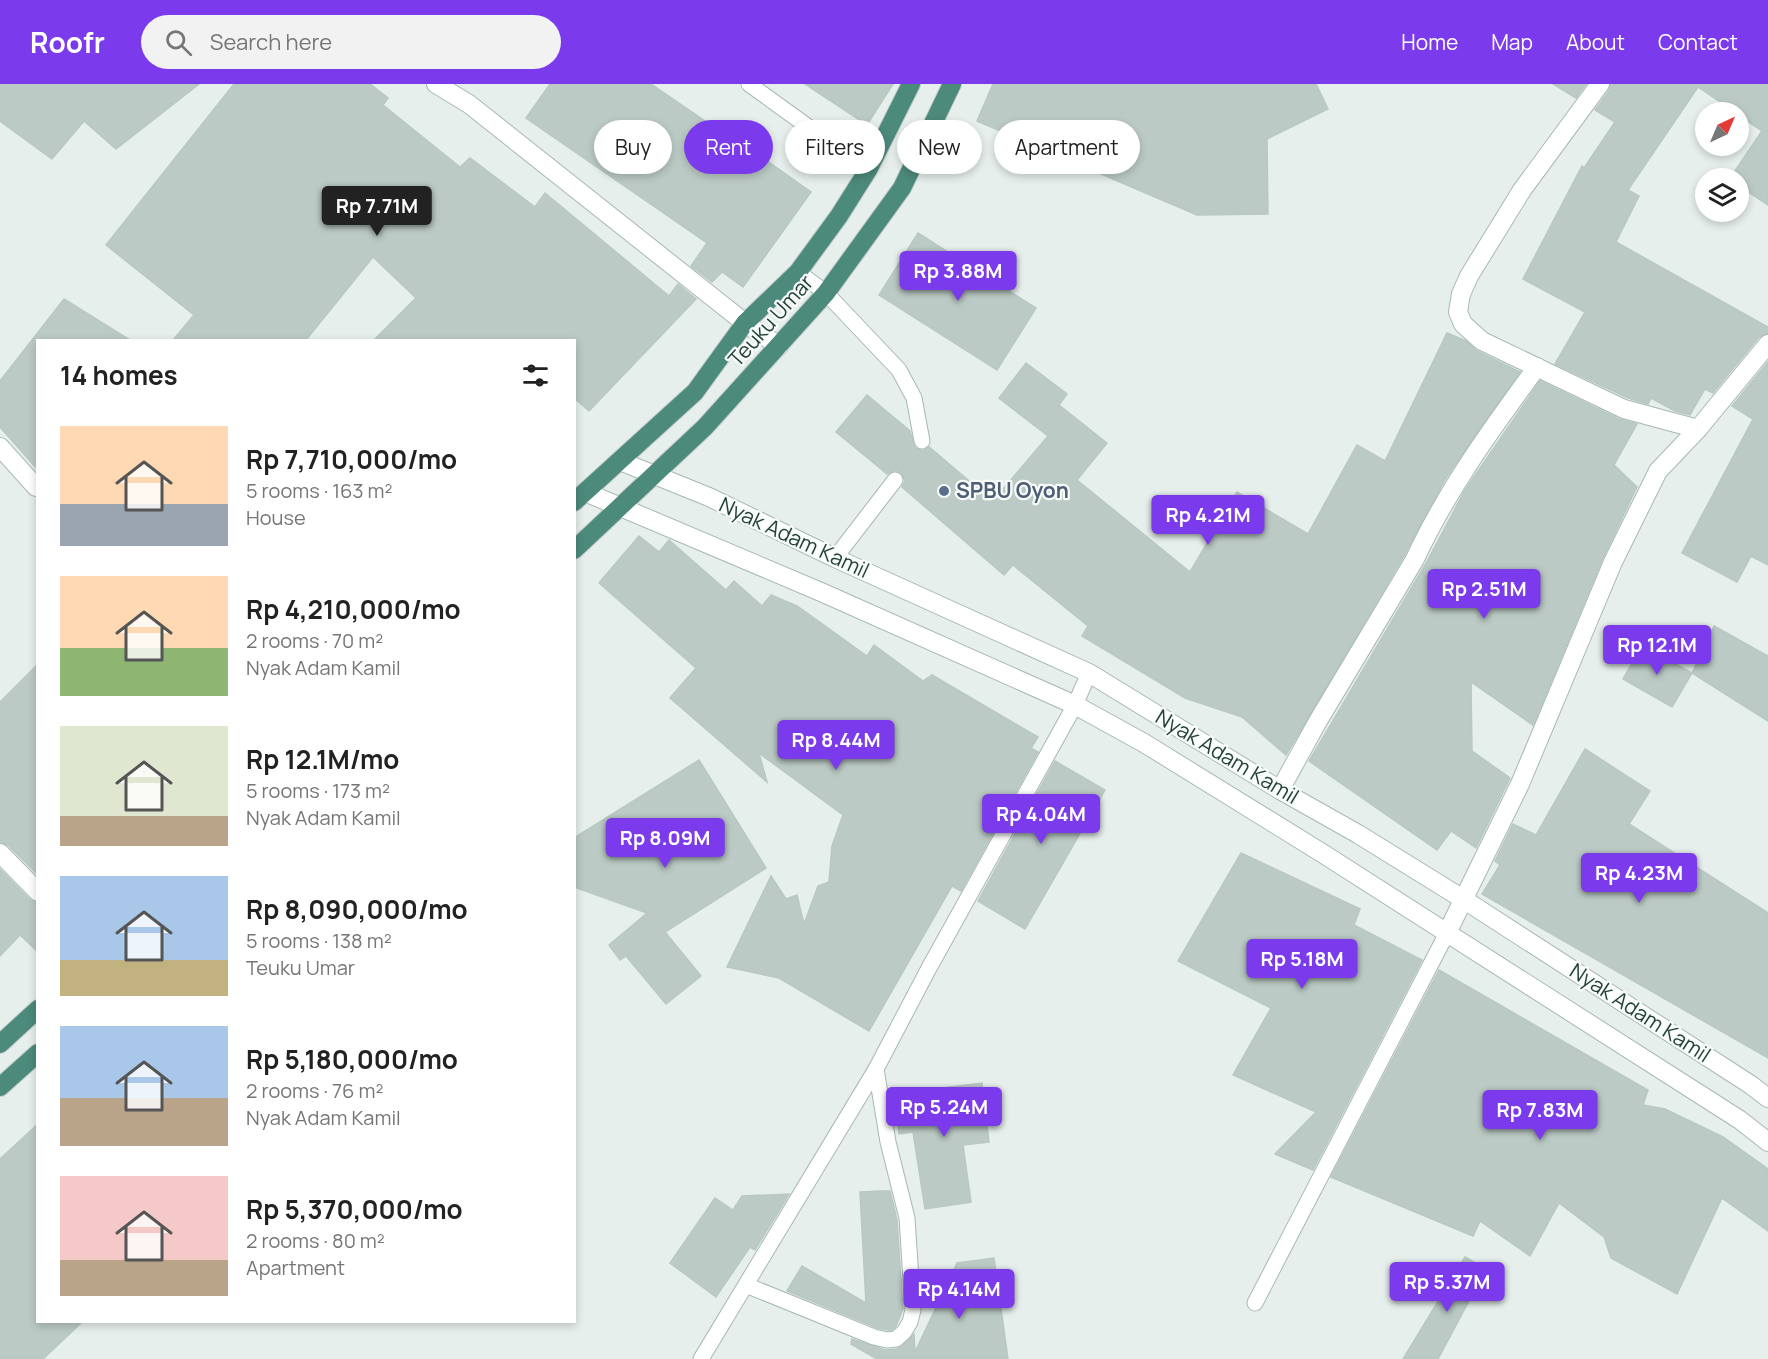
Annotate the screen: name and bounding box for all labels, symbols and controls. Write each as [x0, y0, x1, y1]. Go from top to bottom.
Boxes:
search box [141, 15, 561, 69]
text: Roofr [30, 23, 105, 61]
icon: search [162, 26, 195, 59]
text: Search here [210, 27, 332, 57]
text: Home [1401, 28, 1458, 56]
text: Map [1491, 28, 1533, 56]
text: About [1566, 28, 1625, 56]
text: Contact [1658, 28, 1738, 56]
north arrow [1695, 102, 1749, 156]
map controls [1695, 102, 1749, 222]
chip: Buy [594, 120, 672, 174]
chip: Rent [684, 120, 773, 174]
chip: Filters [785, 120, 885, 174]
chip: New [897, 120, 982, 174]
chip: Apartment [994, 120, 1140, 174]
button: layers [1695, 168, 1749, 222]
pin: Rp 7.71M [315, 186, 439, 237]
text: Rp 7.71M [336, 192, 418, 219]
pin: Rp 3.88M [896, 251, 1020, 302]
text: Rp 3.88M [914, 257, 1002, 284]
street label: Teuku Umar [722, 268, 819, 372]
text: 14 homes [60, 357, 178, 393]
icon: filters [519, 359, 552, 392]
text: Rp 7,710,000/mo [246, 441, 457, 477]
icon: home [108, 450, 180, 522]
place label: SPBU Oyon [956, 476, 1069, 504]
text: 5 rooms · 163 m² [246, 477, 392, 504]
marker: SPBU Oyon [937, 484, 951, 498]
street label: Nyak Adam Kamil [715, 490, 874, 584]
pin: Rp 4.21M [1146, 495, 1270, 546]
text: Rp 4.21M [1165, 501, 1251, 528]
text: House [246, 504, 306, 531]
pin: Rp 2.51M [1422, 569, 1546, 620]
text: Rp 2.51M [1441, 575, 1527, 602]
text: Rp 4,210,000/mo [246, 591, 460, 627]
icon: home [108, 600, 180, 672]
pin: Rp 12.1M [1595, 625, 1719, 676]
text: 2 rooms · 70 m² [246, 627, 383, 654]
text: Rp 12.1M [1617, 631, 1697, 658]
text: Nyak Adam Kamil [246, 654, 401, 681]
street label: Nyak Adam Kamil [1151, 702, 1304, 810]
pin: Rp 8.44M [774, 720, 898, 771]
text: Rp 8.44M [791, 726, 881, 753]
text: Rp 12.1M/mo [246, 741, 399, 777]
icon: home [108, 750, 180, 822]
text: 5 rooms · 173 m² [246, 777, 390, 804]
pin: Rp 4.04M [979, 794, 1103, 845]
text: Rp 4.04M [996, 800, 1086, 827]
text: Nyak Adam Kamil [246, 804, 401, 831]
pin: Rp 8.09M [603, 818, 727, 869]
text: Rp 8.09M [620, 824, 710, 851]
pin: Rp 4.23M [1577, 853, 1701, 904]
text: Rp 4.23M [1595, 859, 1683, 886]
text: Rp 8,090,000/mo [246, 891, 468, 927]
icon: home [108, 900, 180, 972]
text: 5 rooms · 138 m² [246, 927, 392, 954]
pin: Rp 5.18M [1240, 939, 1364, 990]
text: Rp 5.18M [1260, 945, 1344, 972]
text: Teuku Umar [246, 954, 355, 981]
street label: Nyak Adam Kamil [1565, 956, 1716, 1068]
text: Rp 5,180,000/mo [246, 1041, 458, 1077]
icon: home [108, 1050, 180, 1122]
text: 2 rooms · 76 m² [246, 1077, 383, 1104]
pin: Rp 5.24M [882, 1087, 1006, 1138]
pin: Rp 7.83M [1478, 1090, 1602, 1141]
text: Rp 5.24M [900, 1093, 988, 1120]
text: Rp 7.83M [1497, 1096, 1583, 1123]
text: Nyak Adam Kamil [246, 1104, 401, 1131]
text: Rp 5,370,000/mo [246, 1191, 463, 1227]
icon: home [108, 1200, 180, 1272]
text: 2 rooms · 80 m² [246, 1227, 385, 1254]
text: Apartment [246, 1254, 345, 1281]
pin: Rp 5.37M [1385, 1262, 1509, 1313]
text: Rp 5.37M [1404, 1268, 1490, 1295]
pin: Rp 4.14M [897, 1269, 1021, 1320]
text: Rp 4.14M [918, 1275, 1001, 1302]

